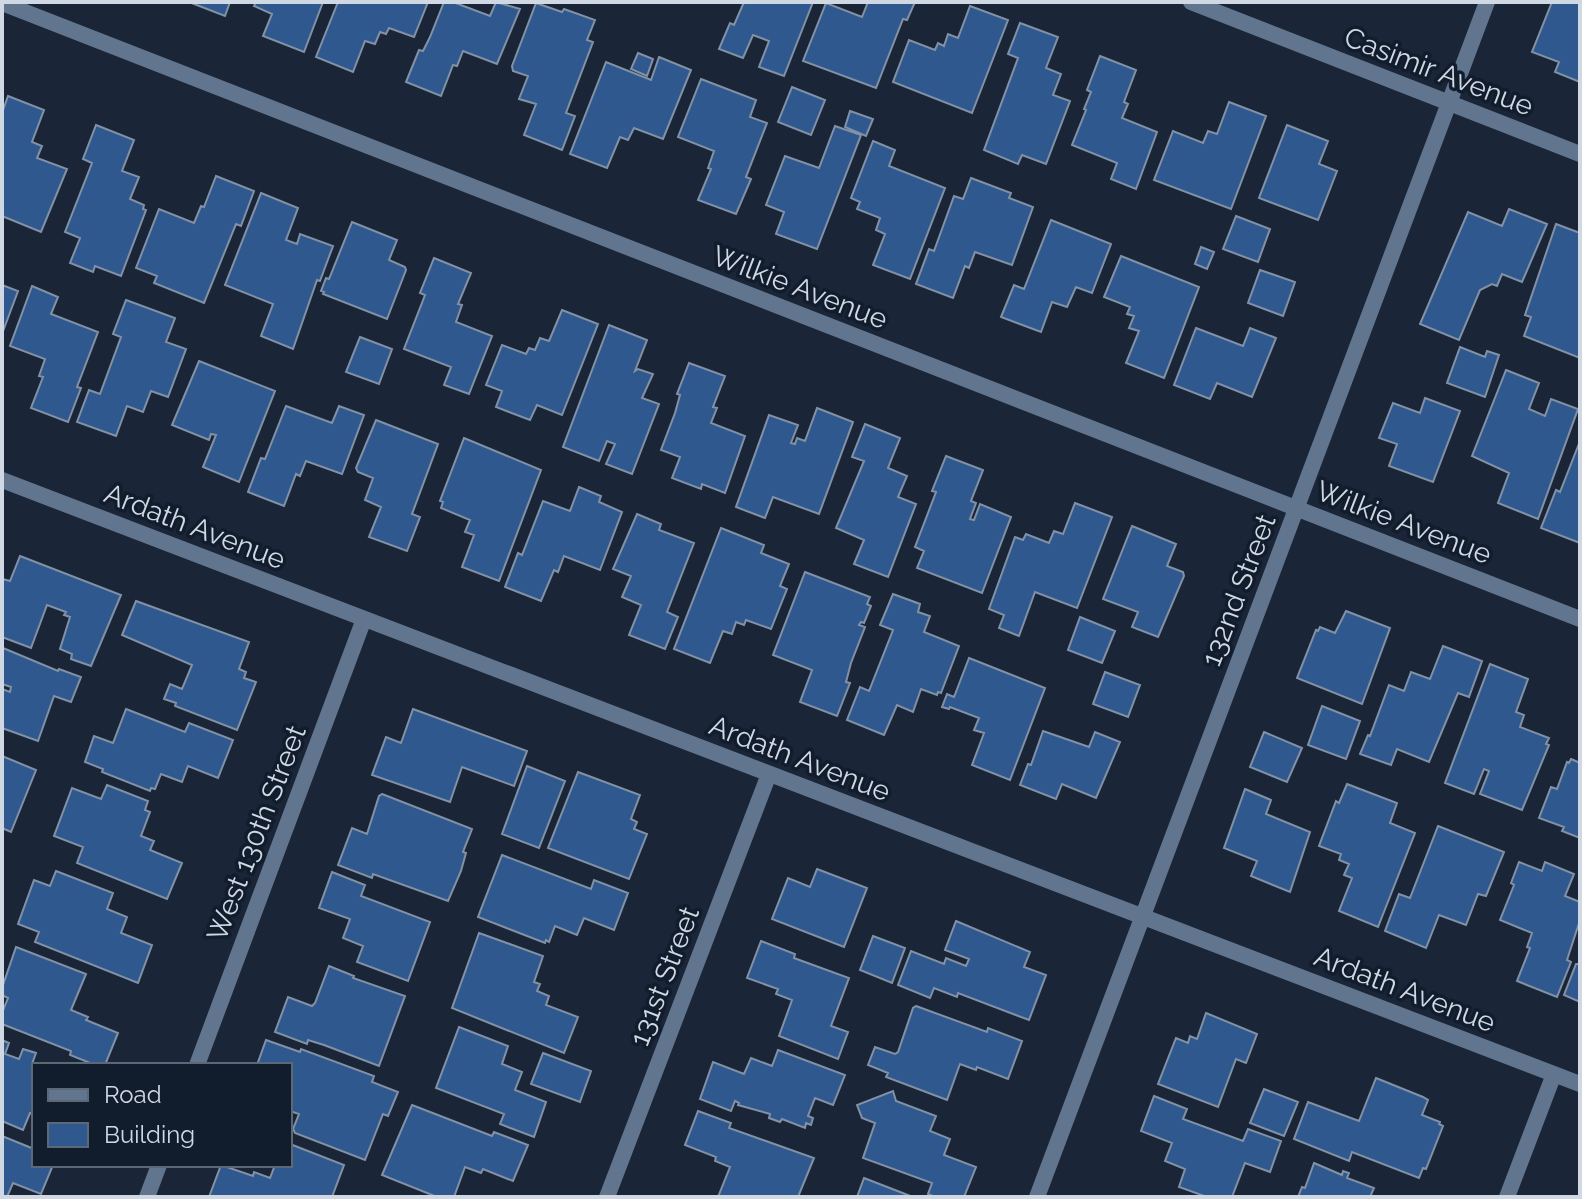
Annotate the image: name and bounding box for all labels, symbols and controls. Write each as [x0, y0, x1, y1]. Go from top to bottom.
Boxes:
street label: Casimir Avenue [1340, 20, 1538, 123]
street label: Wilkie Avenue [708, 239, 892, 336]
street label: Wilkie Avenue [1312, 474, 1496, 571]
street label: Ardath Avenue [100, 477, 290, 576]
street label: 132nd Street [1194, 509, 1283, 671]
street label: Ardath Avenue [705, 709, 895, 808]
street label: West 130th Street [200, 720, 313, 946]
street label: 131st Street [623, 901, 706, 1051]
street label: Ardath Avenue [1310, 940, 1500, 1039]
legend [32, 1063, 292, 1167]
text: Road [104, 1080, 162, 1109]
text: Building [104, 1120, 195, 1149]

